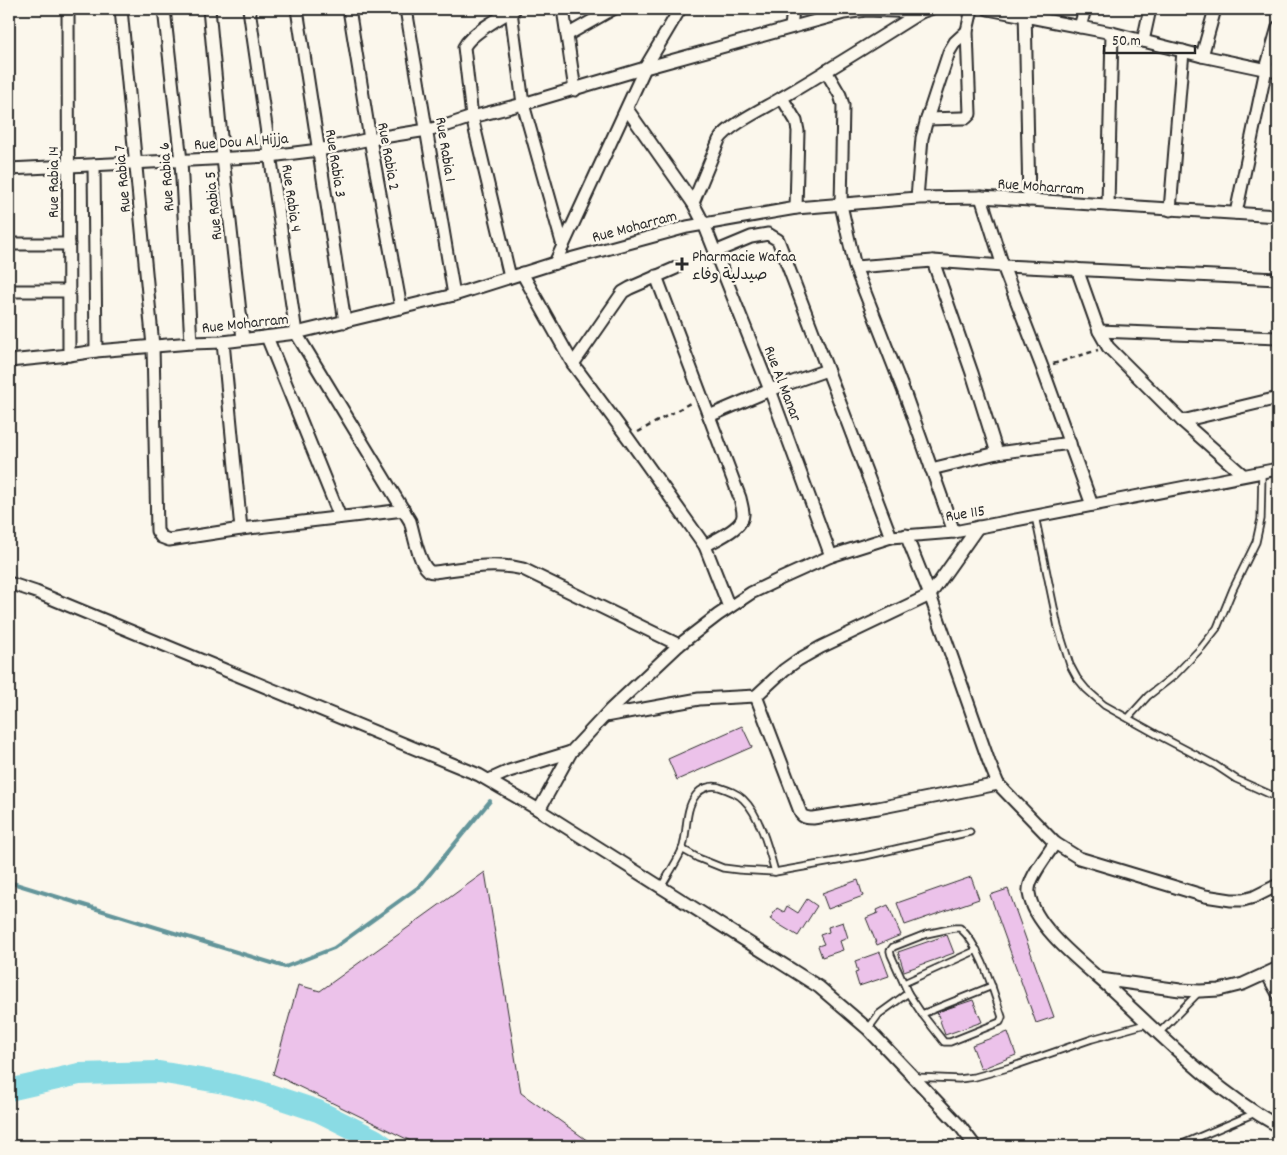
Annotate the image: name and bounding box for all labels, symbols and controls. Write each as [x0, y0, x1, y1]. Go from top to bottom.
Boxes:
scale bar [1104, 22, 1196, 54]
text: 50 m [1112, 31, 1141, 53]
street label: Rue Rabia 1 [428, 115, 461, 183]
street label: Rue Rabia 2 [370, 121, 405, 192]
street label: Rue Dou Al Hijja [193, 128, 290, 157]
street label: Rue Rabia 3 [318, 128, 351, 199]
street label: Rue Rabia 6 [154, 141, 181, 212]
street label: Rue Rabia 7 [109, 144, 138, 214]
street label: Rue Rabia 14 [43, 146, 66, 218]
street label: Rue Rabia 4 [274, 163, 307, 234]
street label: Rue Rabia 5 [199, 170, 230, 241]
street label: Rue Moharram [997, 173, 1085, 202]
street label: Rue Moharram [590, 205, 680, 250]
place label: Pharmacie Wafaa صيدلية وفاء [692, 246, 796, 287]
marker: Pharmacie Wafaa صيدلية وفاء [676, 258, 688, 270]
street label: Rue Moharram [201, 308, 290, 340]
street label: Rue Al Manar [757, 343, 807, 425]
street label: Rue 115 [944, 500, 987, 529]

